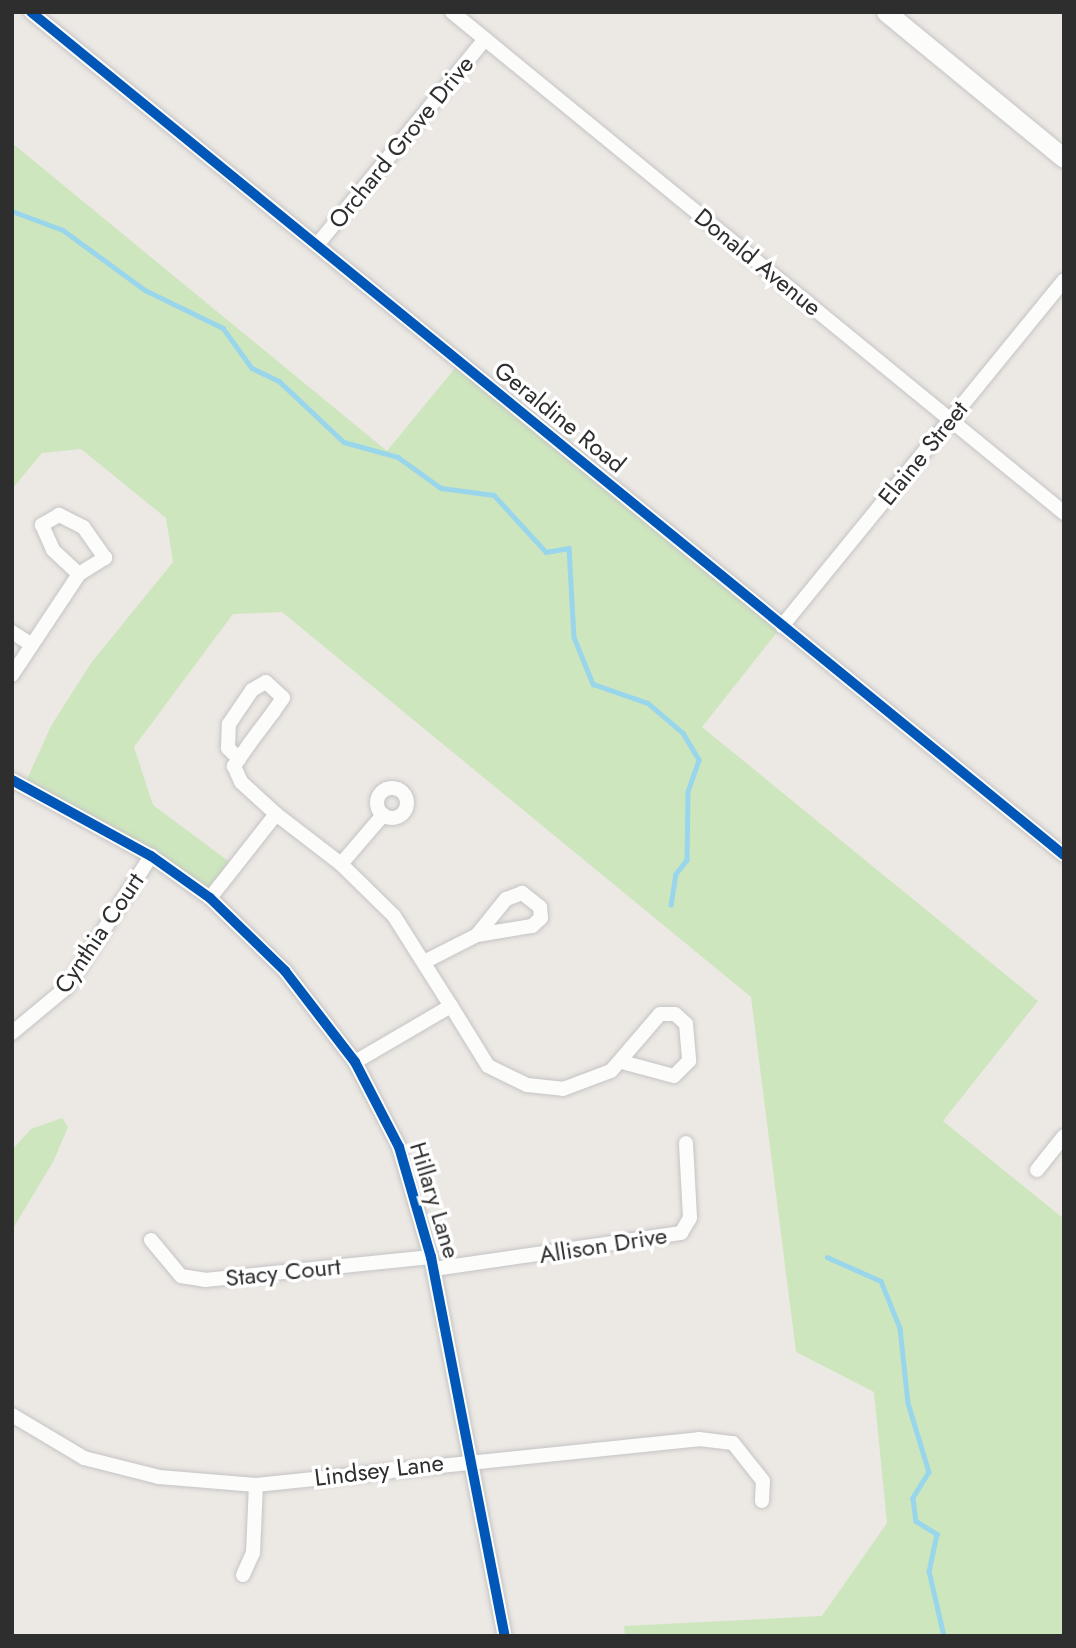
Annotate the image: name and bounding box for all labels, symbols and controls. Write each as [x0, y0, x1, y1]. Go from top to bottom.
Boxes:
street label: Orchard Grove Drive [323, 50, 479, 234]
street label: Donald Avenue [689, 202, 827, 322]
street label: Geraldine Road [489, 355, 631, 479]
street label: Elaine Street [872, 395, 974, 511]
street label: Cynthia Court [48, 867, 150, 999]
street label: Hillary Lane [404, 1138, 466, 1262]
street label: Allison Drive [537, 1221, 669, 1269]
street label: Stacy Court [224, 1252, 342, 1292]
street label: Lindsey Lane [313, 1448, 445, 1492]

